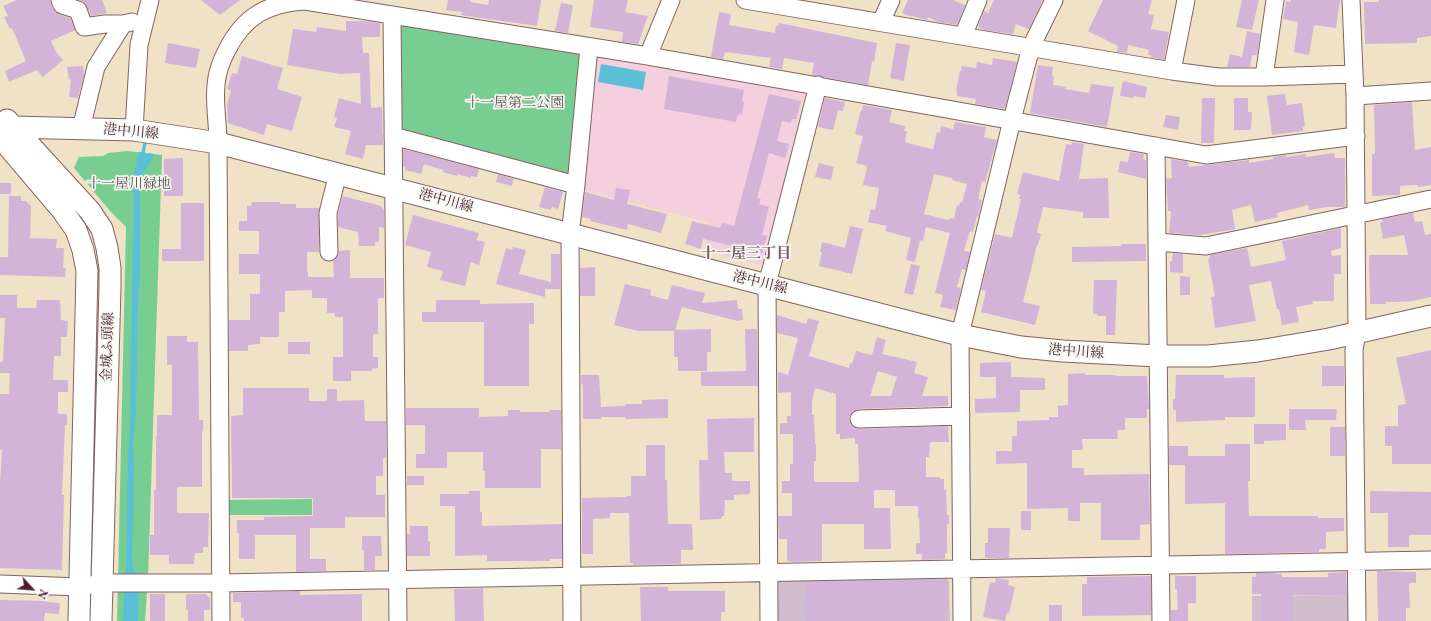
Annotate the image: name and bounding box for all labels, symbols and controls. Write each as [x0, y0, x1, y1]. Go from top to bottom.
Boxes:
park label: 十一屋第二公園 [466, 95, 564, 111]
street label: 港中川線 [102, 121, 160, 143]
park label: 十一屋川緑地 [87, 176, 171, 192]
street label: 港中川線 [417, 186, 475, 216]
district label: 十一屋三丁目 [701, 245, 791, 263]
street label: 港中川線 [731, 268, 789, 298]
street label: 金城ふ頭線 [98, 312, 118, 382]
street label: 港中川線 [1047, 342, 1105, 362]
north arrow [12, 569, 52, 609]
text: N [35, 587, 51, 601]

